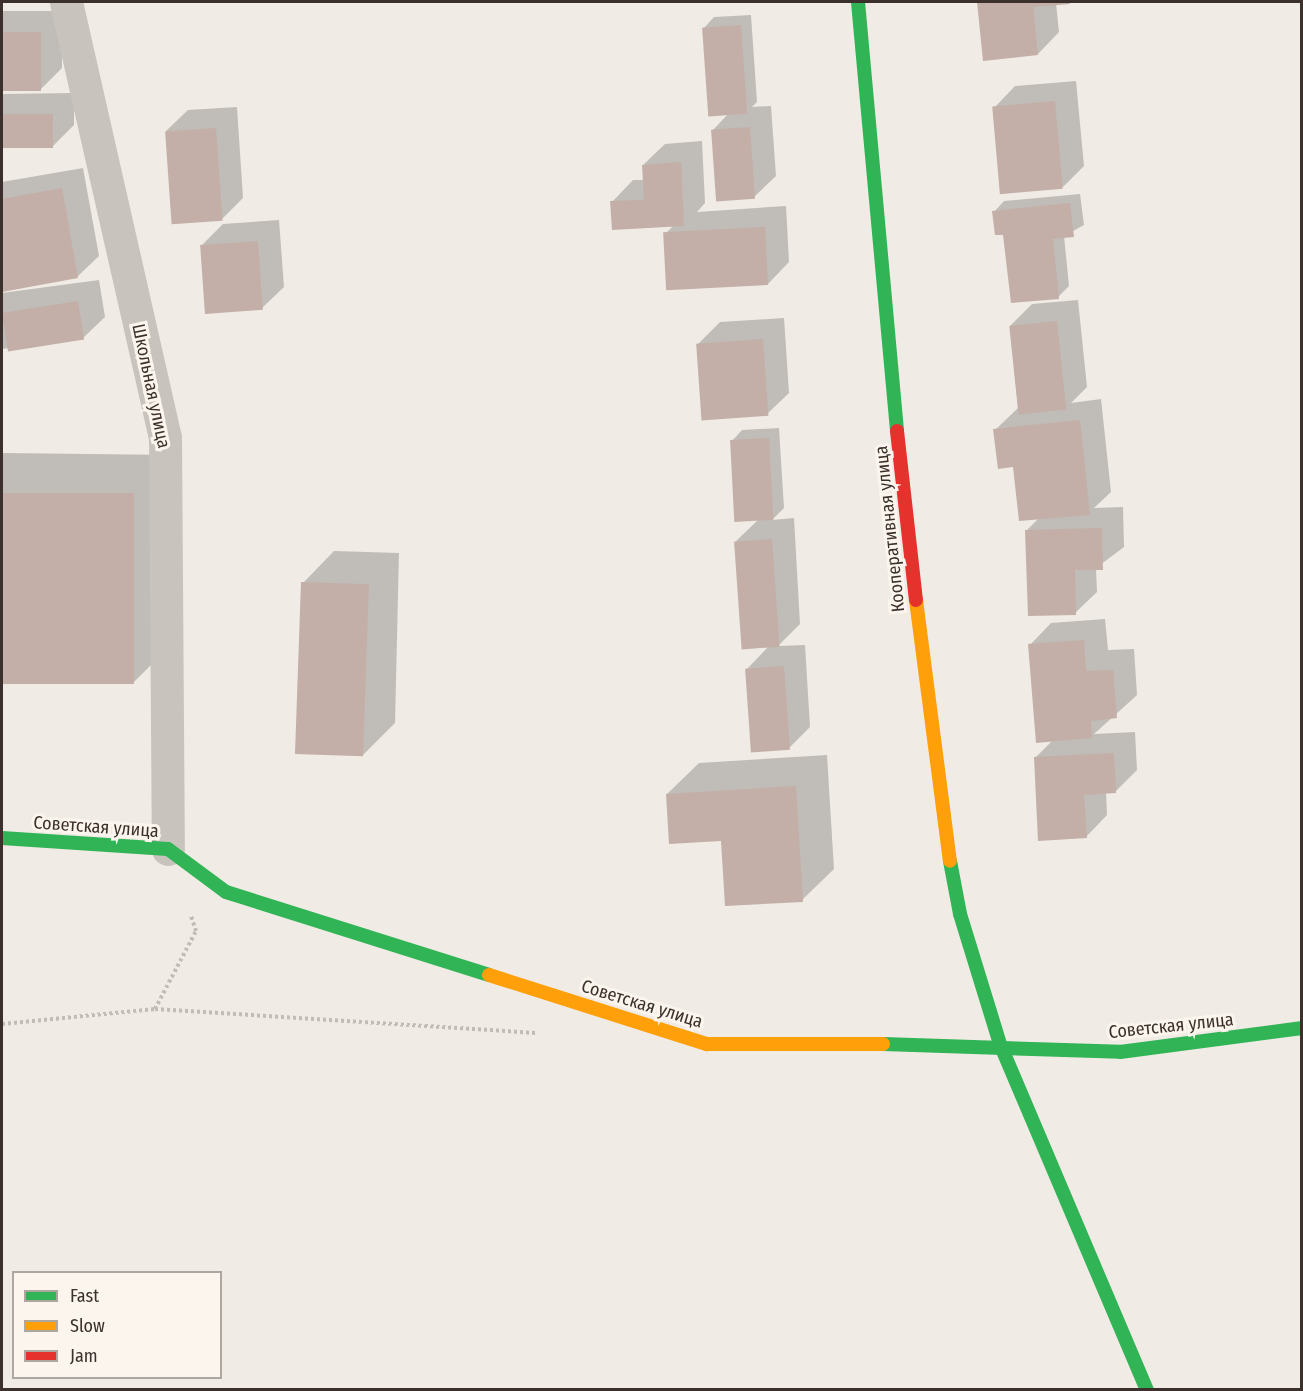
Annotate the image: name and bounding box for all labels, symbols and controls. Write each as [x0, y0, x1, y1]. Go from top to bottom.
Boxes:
street label: Школьная улица [127, 322, 175, 450]
street label: Кооперативная улица [871, 445, 909, 613]
street label: Советская улица [33, 812, 159, 842]
street label: Советская улица [579, 975, 705, 1033]
street label: Советская улица [1107, 1009, 1235, 1043]
legend [12, 1271, 222, 1379]
text: Fast [70, 1285, 99, 1307]
text: Slow [70, 1315, 105, 1337]
text: Jam [70, 1345, 98, 1367]

